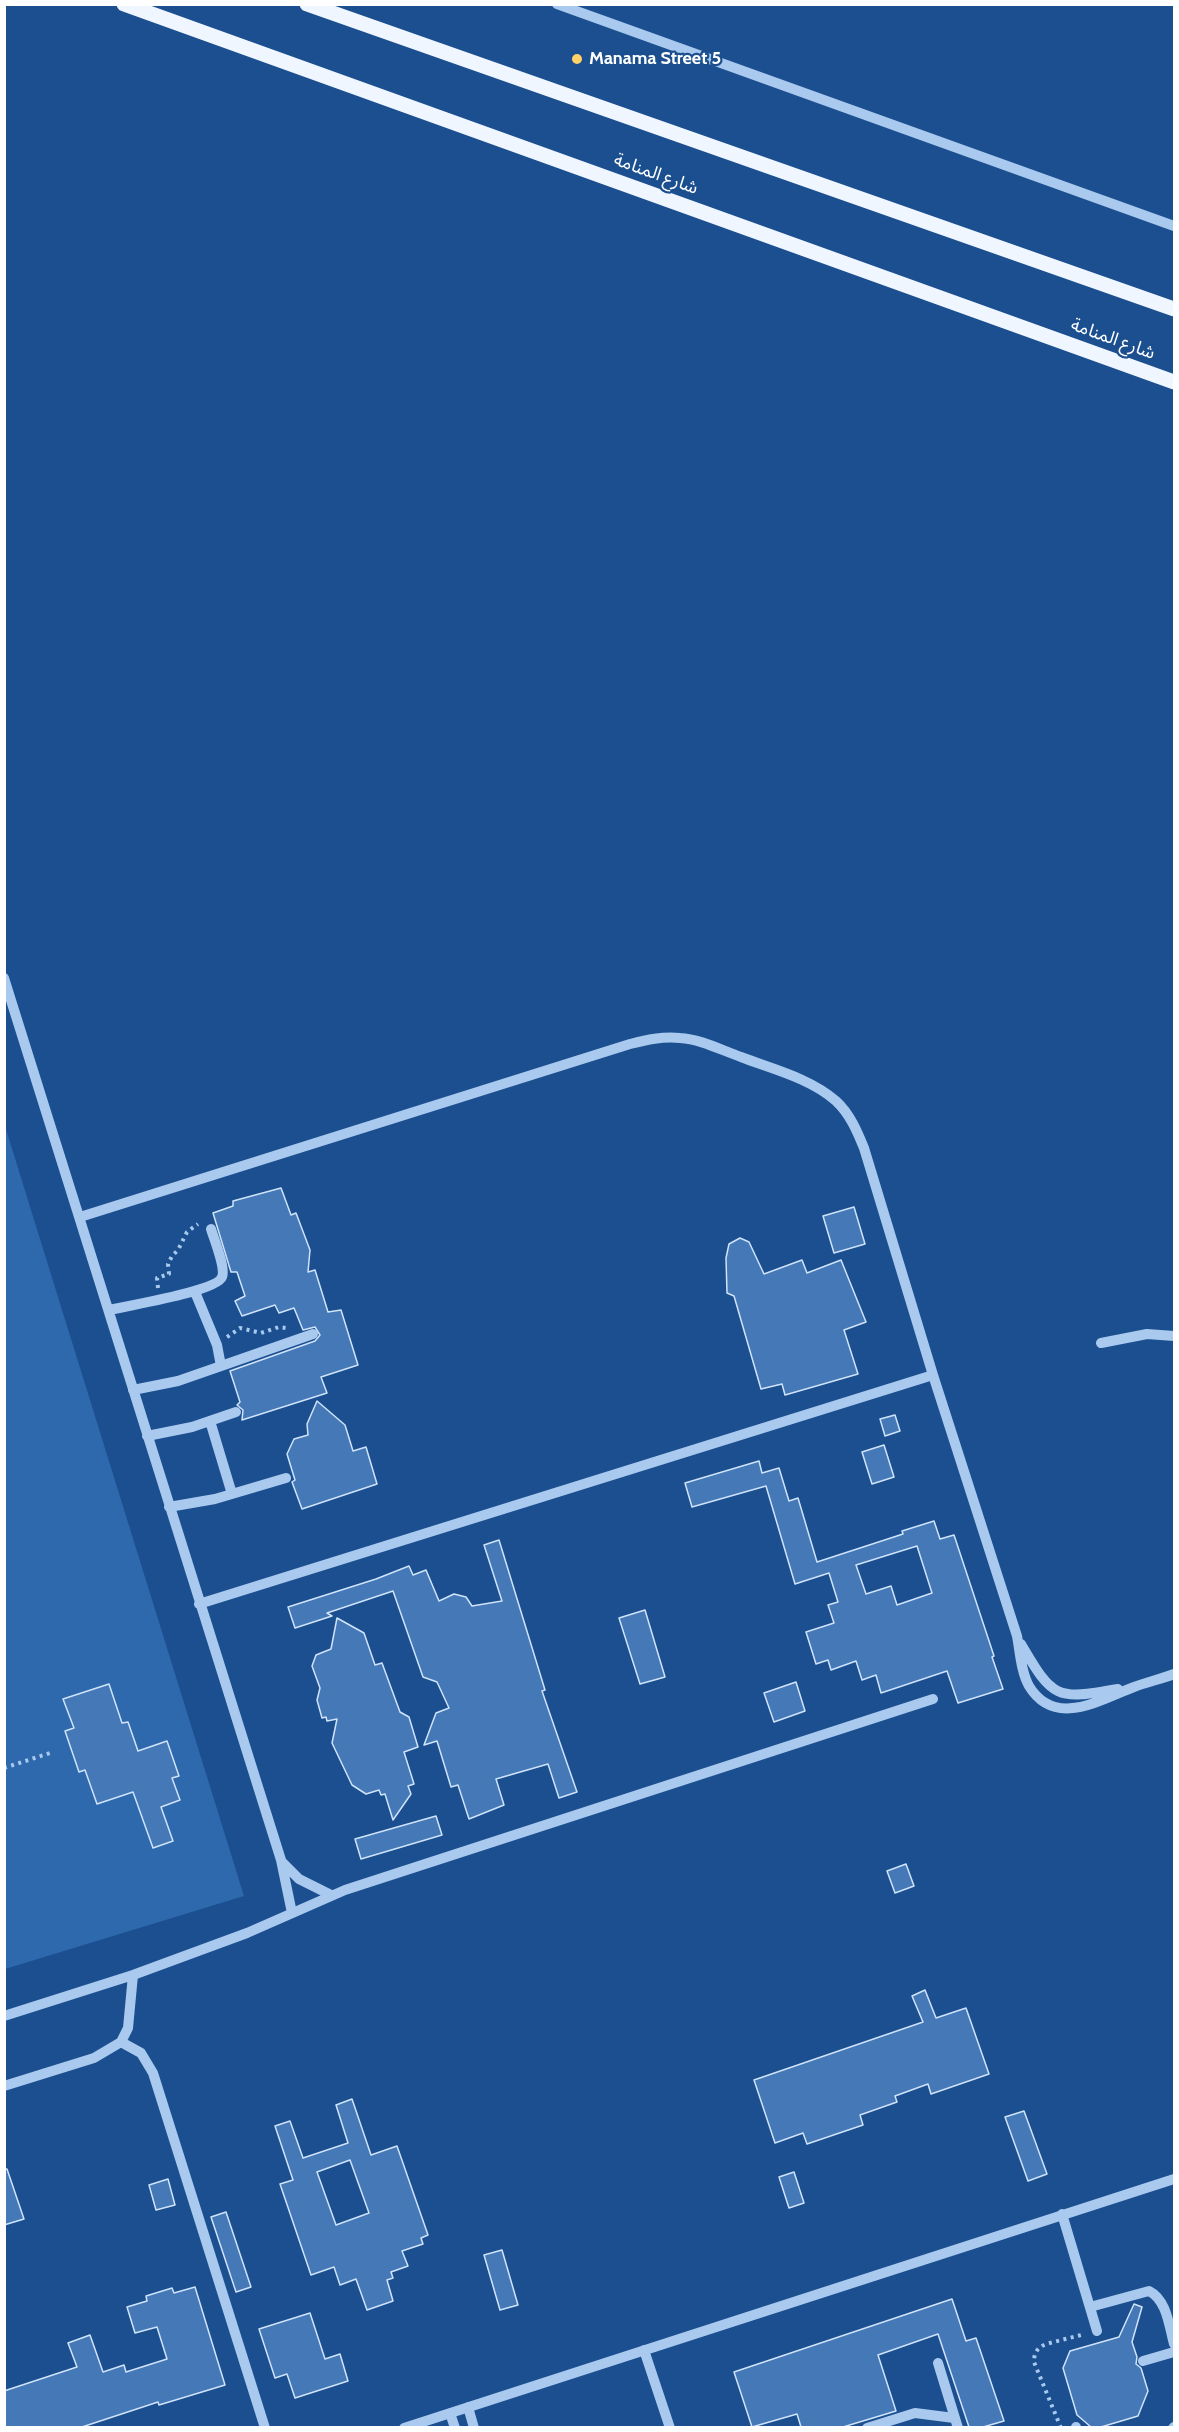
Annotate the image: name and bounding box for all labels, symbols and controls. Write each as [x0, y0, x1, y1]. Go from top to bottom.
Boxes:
place label: Manama Street 5 [589, 48, 721, 70]
marker: Manama Street 5 [570, 52, 584, 66]
street label: شارع المنامة [611, 149, 701, 199]
street label: شارع المنامة [1068, 314, 1158, 364]

